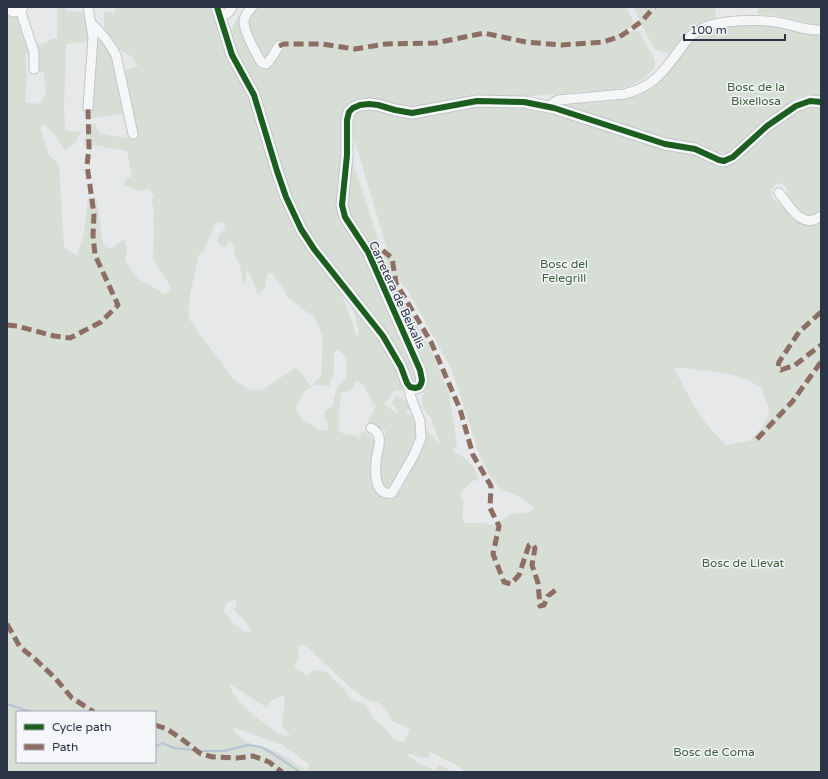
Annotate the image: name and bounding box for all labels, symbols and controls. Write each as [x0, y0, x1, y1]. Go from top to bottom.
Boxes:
scale bar [684, 16, 785, 42]
text: 100 m [690, 23, 727, 37]
park label: Bosc de la Bixellosa [727, 80, 785, 108]
street label: Carretera de Beixalis [366, 239, 428, 351]
park label: Bosc del Felegrill [540, 257, 588, 285]
park label: Bosc de Llevat [702, 556, 785, 570]
legend [16, 711, 156, 763]
text: Cycle path [52, 720, 111, 734]
text: Path [52, 740, 78, 754]
park label: Bosc de Coma [673, 745, 755, 759]

